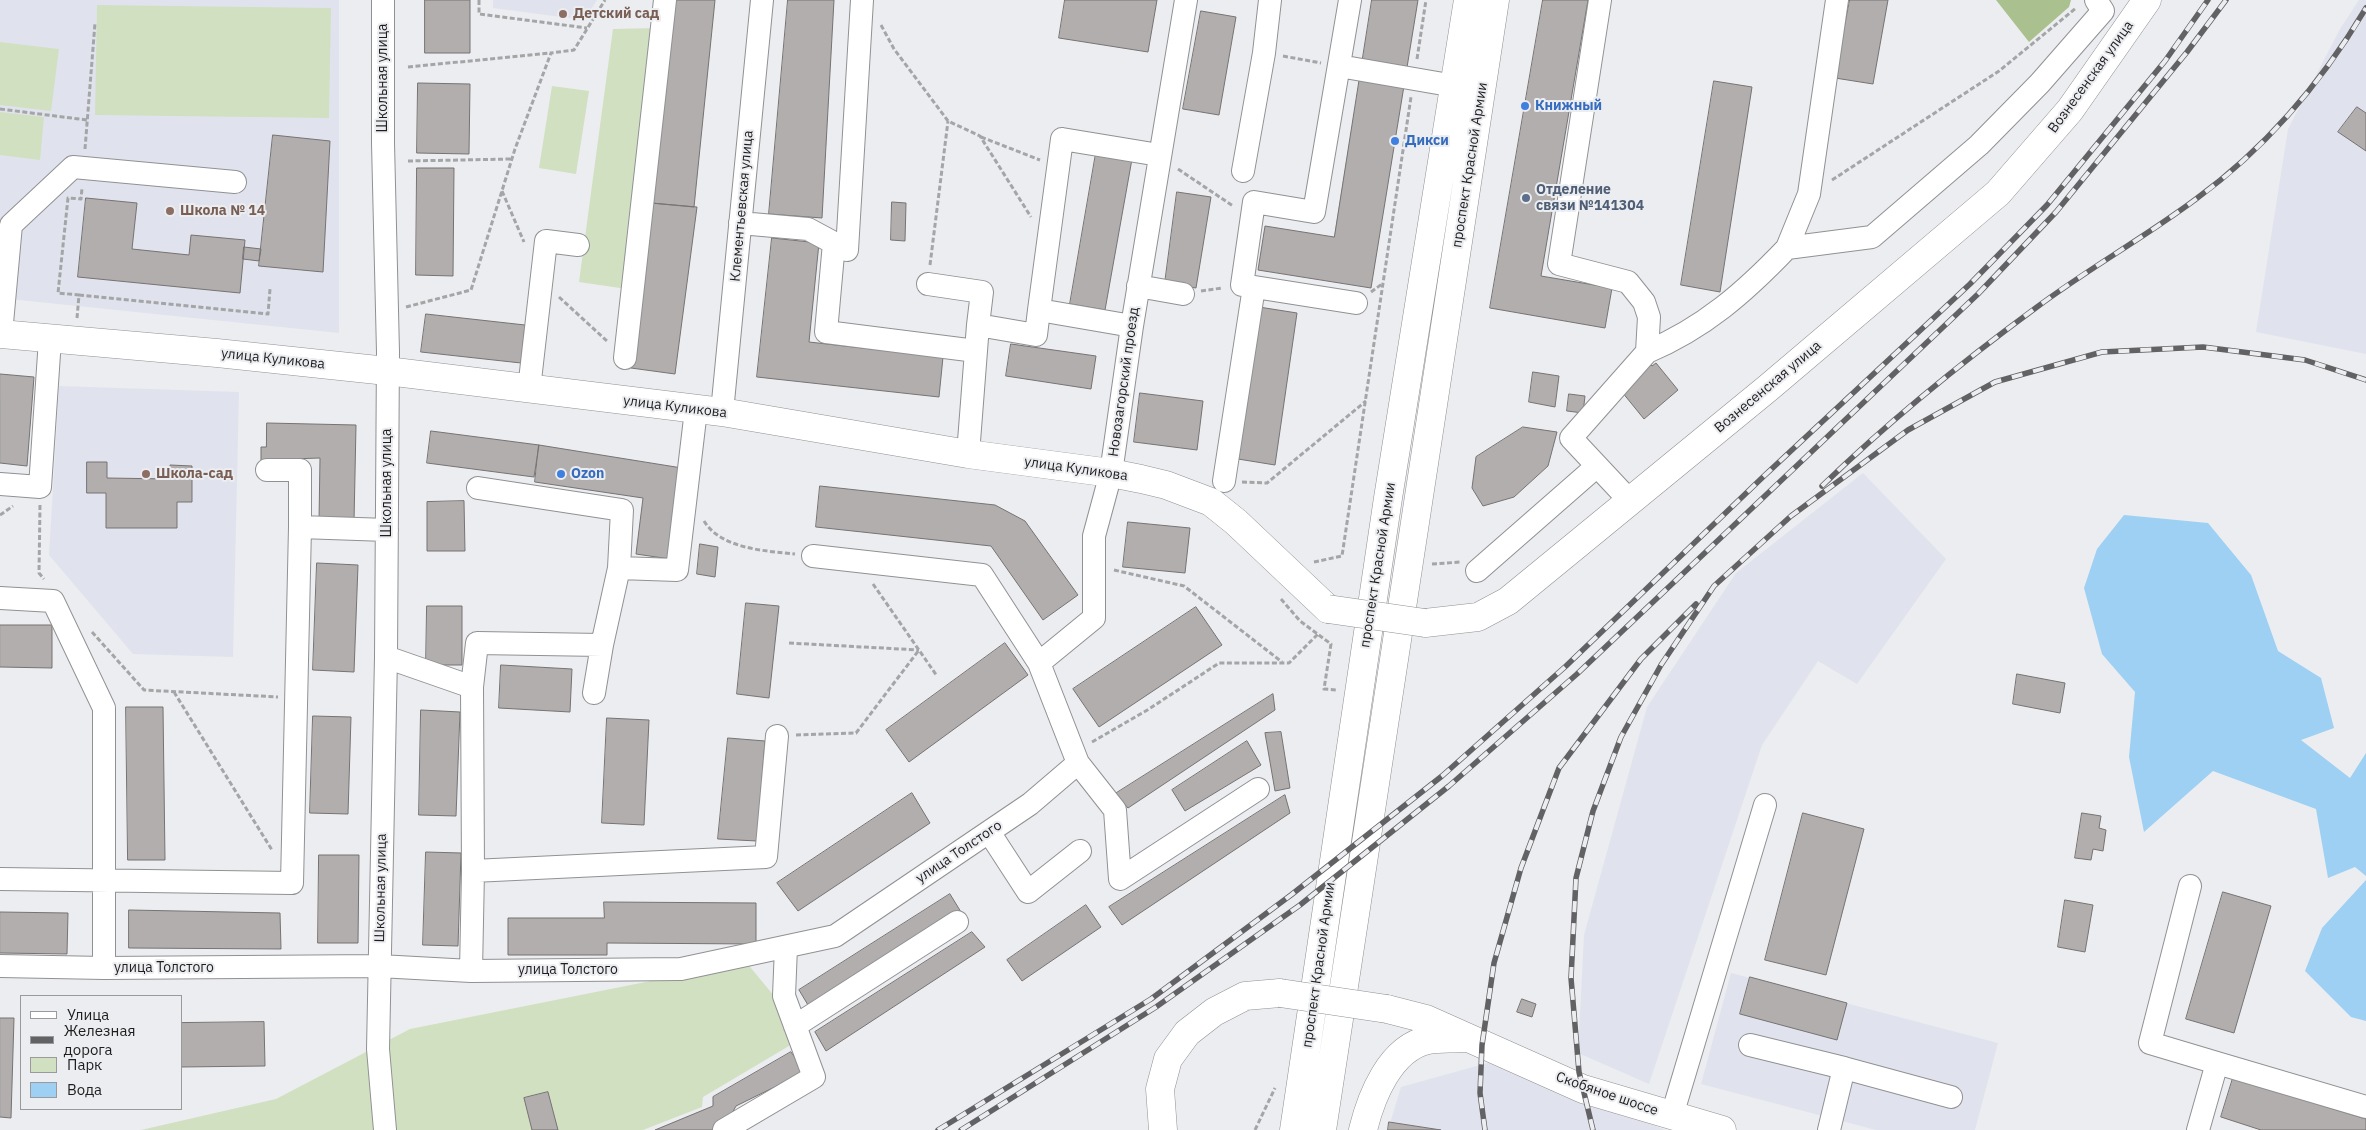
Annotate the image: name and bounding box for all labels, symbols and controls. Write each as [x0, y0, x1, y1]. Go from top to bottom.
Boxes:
place label: Детский сад [573, 6, 659, 22]
marker: Детский сад [557, 8, 569, 20]
street label: Вознесенская улица [2045, 18, 2137, 136]
street label: Школьная улица [375, 23, 391, 133]
street label: проспект Красной Армии [1449, 81, 1491, 249]
place label: Книжный [1535, 98, 1602, 114]
marker: Книжный [1519, 100, 1531, 112]
street label: Клементьевская улица [727, 130, 757, 282]
place label: Дикси [1405, 133, 1449, 149]
marker: Дикси [1389, 135, 1401, 147]
place label: Отделение связи №141304 [1536, 182, 1644, 214]
marker: Отделение связи №141304 [1520, 192, 1532, 204]
place label: Школа № 14 [180, 203, 265, 219]
marker: Школа № 14 [164, 205, 176, 217]
street label: Новозагорский проезд [1105, 306, 1143, 458]
street label: Вознесенская улица [1711, 337, 1825, 437]
street label: улица Куликова [220, 345, 326, 373]
street label: улица Куликова [622, 392, 728, 422]
street label: Школьная улица [379, 428, 395, 538]
street label: улица Куликова [1023, 453, 1129, 485]
place label: Школа-сад [156, 466, 233, 482]
place label: Ozon [571, 466, 604, 482]
marker: Школа-сад [140, 468, 152, 480]
marker: Ozon [555, 468, 567, 480]
street label: проспект Красной Армии [1357, 481, 1399, 649]
street label: улица Толстого [913, 817, 1005, 887]
street label: Школьная улица [372, 833, 390, 943]
street label: проспект Красной Армии [1299, 881, 1339, 1049]
street label: улица Толстого [114, 960, 214, 976]
street label: улица Толстого [518, 962, 618, 978]
legend [20, 995, 182, 1110]
text: Улица [67, 1005, 109, 1024]
text: Железная дорога [64, 1021, 135, 1059]
text: Парк [67, 1055, 102, 1074]
street label: Скобяное шоссе [1554, 1069, 1660, 1119]
text: Вода [67, 1080, 102, 1099]

